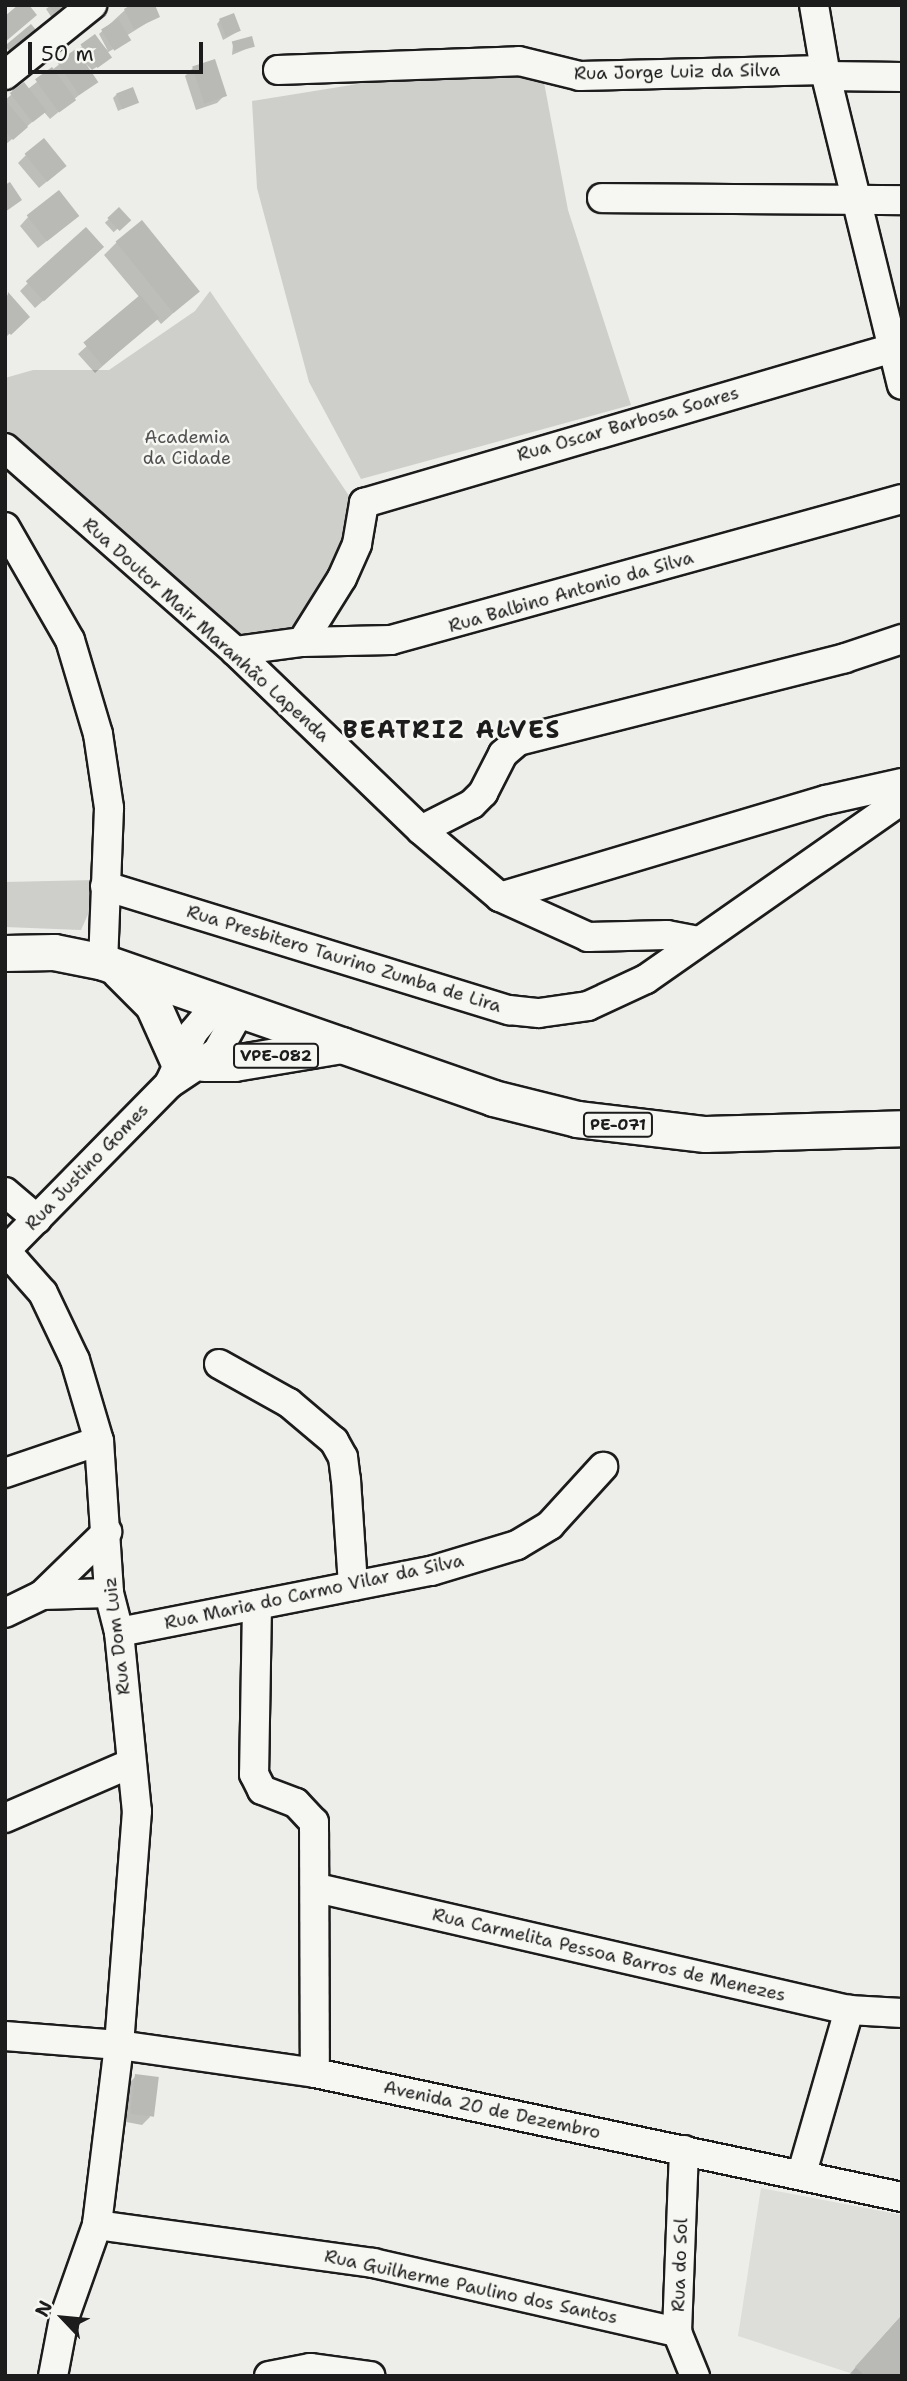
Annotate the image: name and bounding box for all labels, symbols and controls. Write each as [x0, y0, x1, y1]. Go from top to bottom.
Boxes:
scale bar [32, 28, 206, 72]
text: 50 m [41, 40, 94, 68]
street label: Rua Jorge Luiz da Silva [574, 59, 780, 85]
street label: Rua Oscar Barbosa Soares [515, 382, 741, 466]
park label: Academia da Cidade [143, 427, 231, 470]
street label: Rua Doutor Mair Maranhão Lapenda [78, 513, 334, 747]
street label: Rua Balbino Antonio da Silva [446, 547, 696, 637]
district label: BEATRIZ ALVES [344, 717, 560, 745]
street label: Rua Presbitero Taurino Zumba de Lira [184, 901, 504, 1017]
road number: VPE-082 [232, 1044, 320, 1068]
street label: Rua Justino Gomes [21, 1099, 153, 1235]
road number: PE-071 [581, 1112, 655, 1138]
street label: Rua Maria do Carmo Vilar da Silva [162, 1550, 466, 1634]
street label: Rua Dom Luiz [99, 1576, 135, 1696]
street label: Rua Carmelita Pessoa Barros de Menezes [430, 1904, 788, 2006]
street label: Avenida 20 de Dezembro [382, 2076, 602, 2144]
street label: Rua do Sol [668, 2218, 692, 2312]
street label: Rua Guilherme Paulino dos Santos [322, 2245, 620, 2329]
north arrow [28, 2283, 98, 2353]
text: N [29, 2296, 58, 2321]

